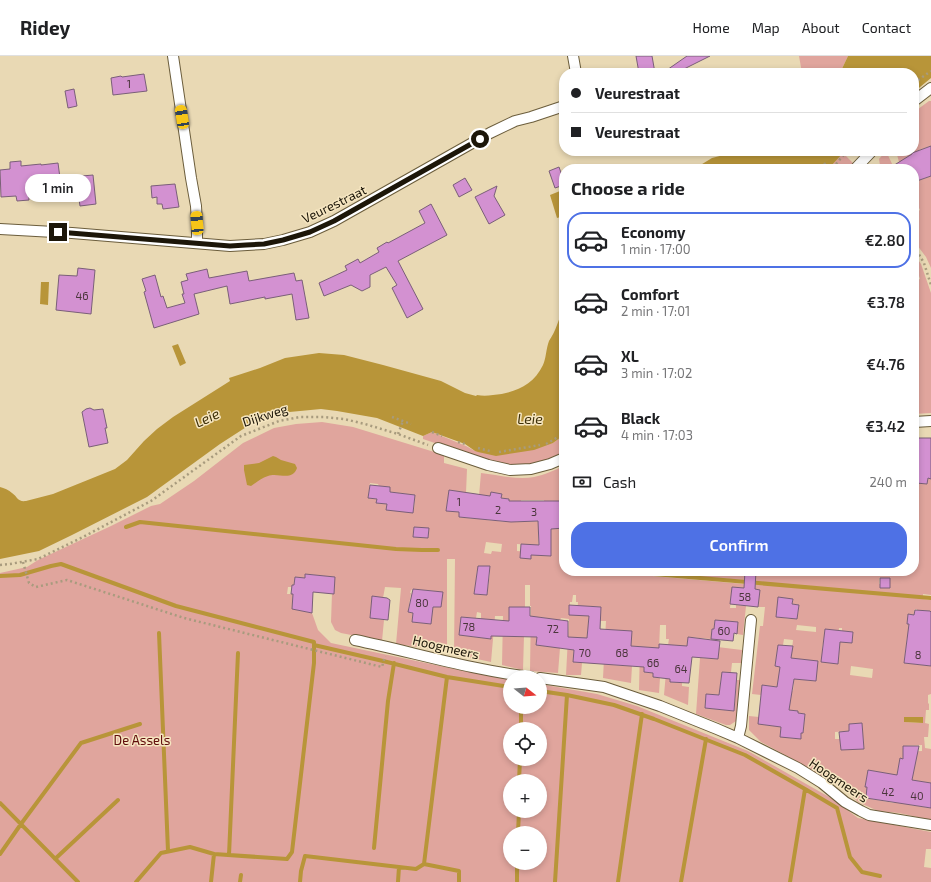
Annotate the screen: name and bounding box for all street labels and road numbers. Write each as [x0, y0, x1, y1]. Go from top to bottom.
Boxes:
street label: Veurestraat [299, 181, 369, 226]
street label: Dijkweg [240, 400, 290, 430]
street label: Hoogmeers [411, 632, 481, 662]
street label: Hoogmeers [806, 754, 872, 806]

